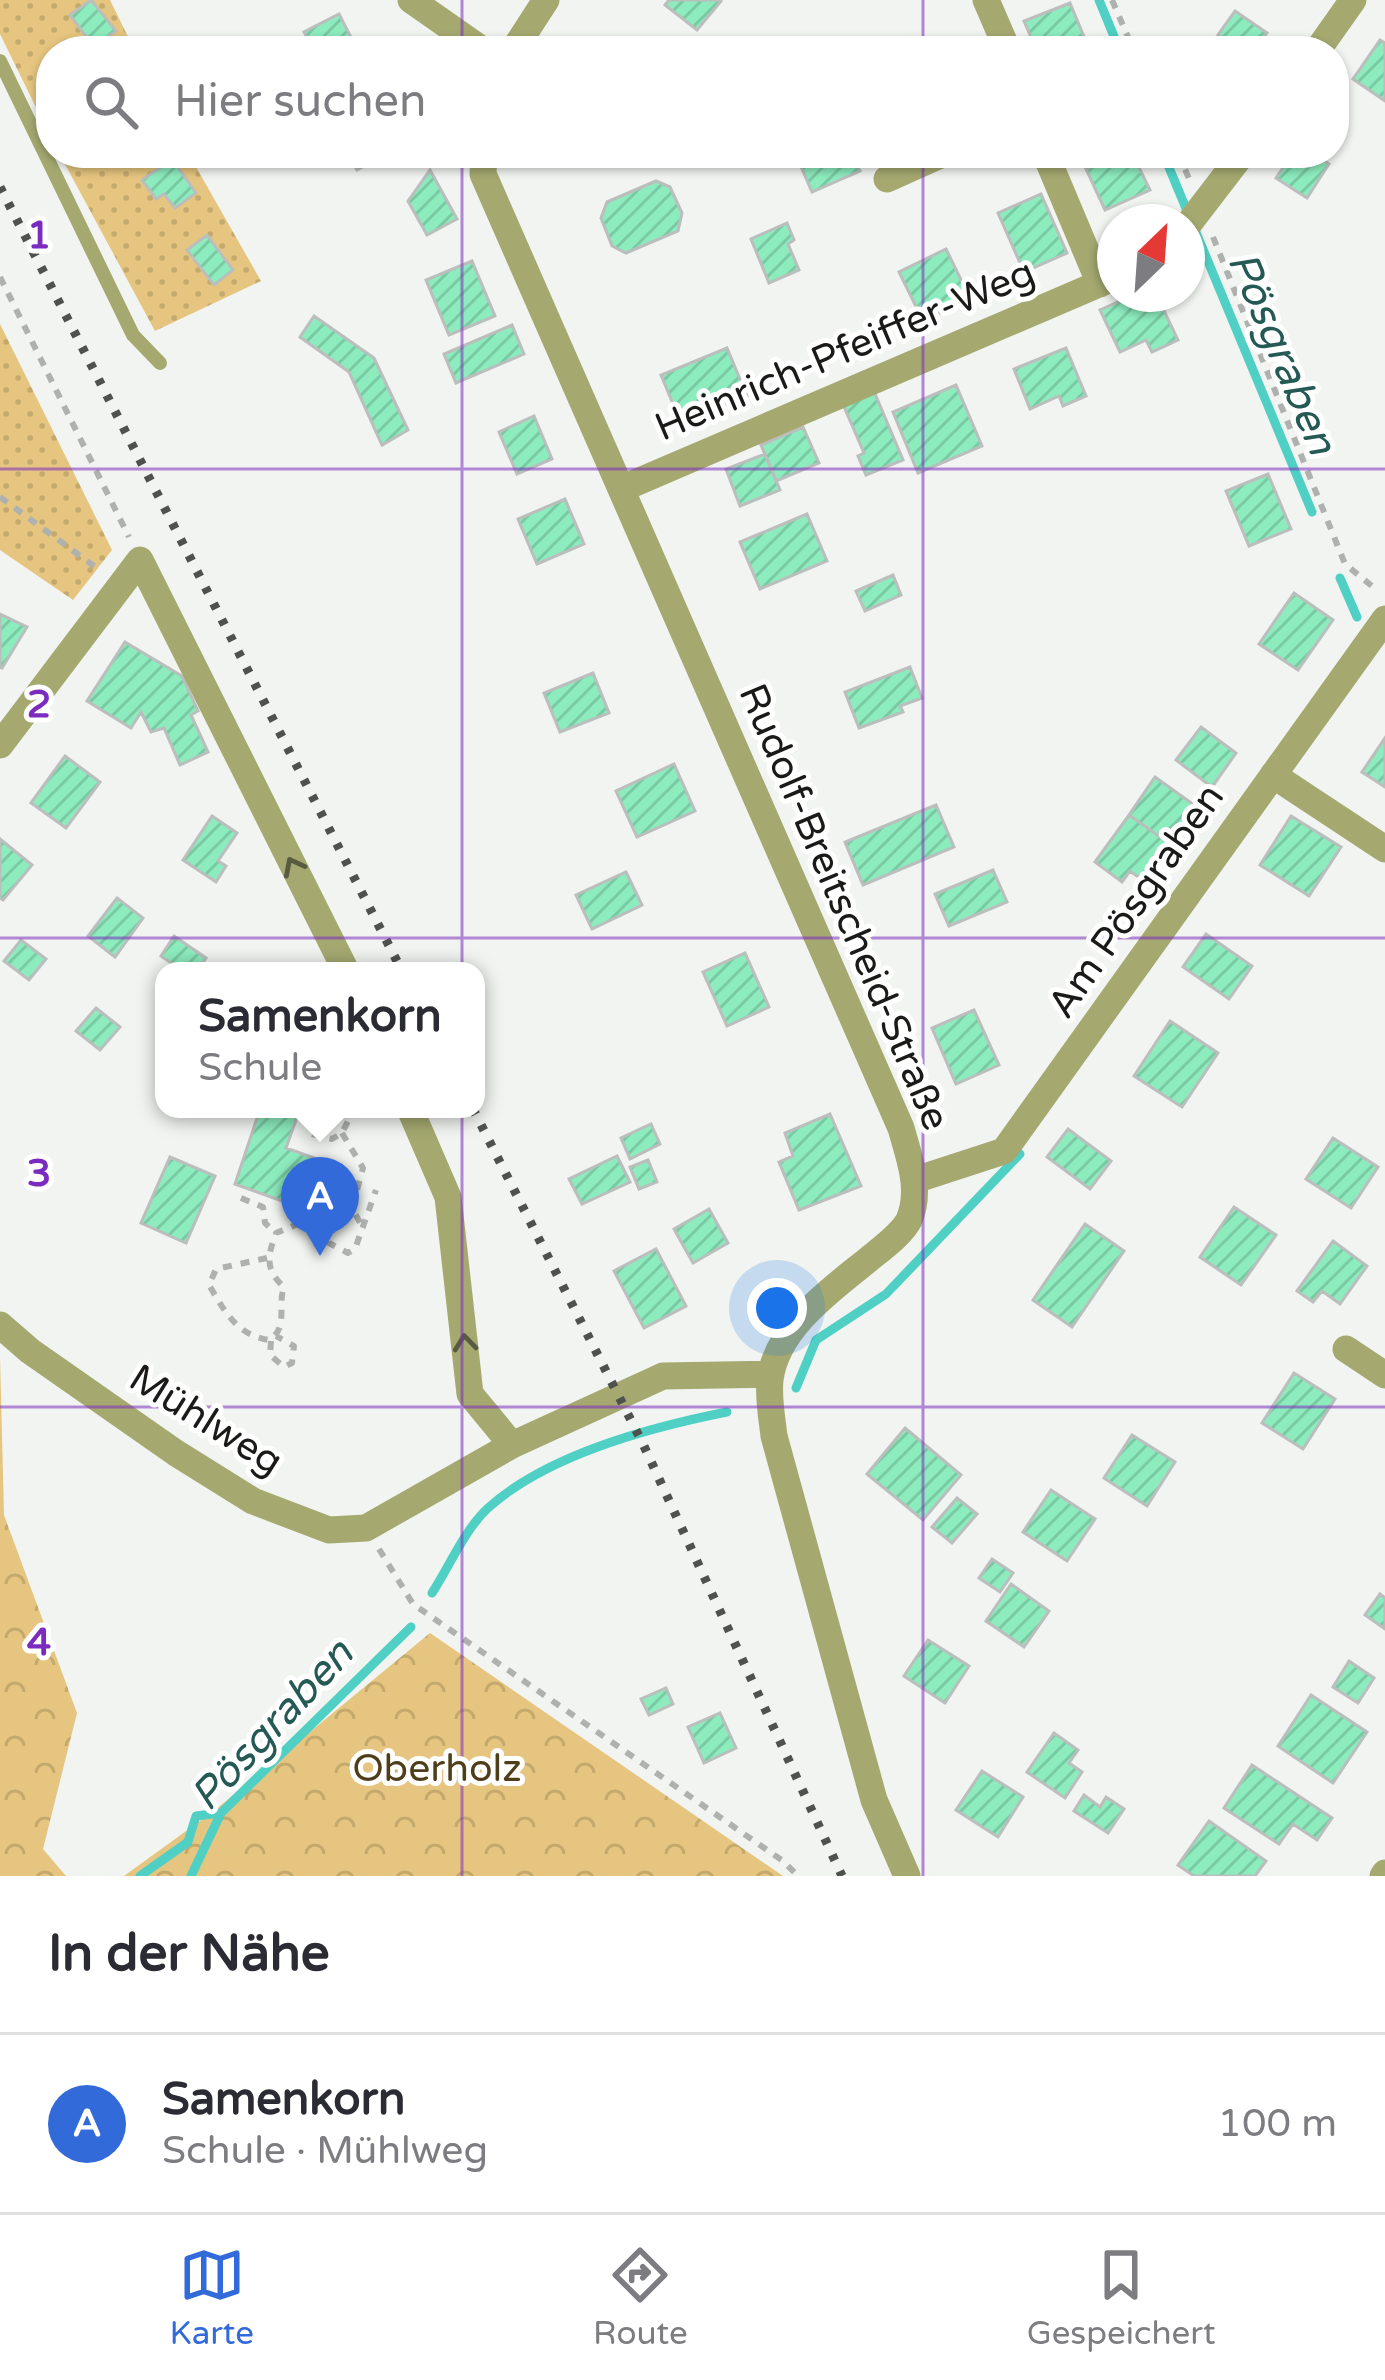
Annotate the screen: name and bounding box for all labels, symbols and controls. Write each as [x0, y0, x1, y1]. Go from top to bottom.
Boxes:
search box [36, 36, 1349, 168]
icon: search [78, 69, 144, 135]
text: Hier suchen [174, 75, 426, 129]
north arrow [1097, 204, 1205, 312]
text: 1 [27, 212, 51, 259]
water label: Pösgraben [1216, 244, 1348, 463]
street label: Heinrich-Pfeiffer-Weg [648, 249, 1042, 451]
street label: Rudolf-Breitscheid-Straße [729, 677, 959, 1137]
text: 2 [27, 681, 51, 728]
street label: Am Pösgraben [1038, 775, 1234, 1027]
one-way arrow [285, 857, 308, 879]
popup [155, 962, 485, 1118]
text: Samenkorn [198, 990, 442, 1044]
text: Schule [198, 1044, 322, 1091]
text: 3 [27, 1150, 51, 1197]
pin: A [281, 1157, 359, 1256]
your location [747, 1278, 807, 1338]
one-way arrow [452, 1334, 478, 1353]
street label: Mühlweg [121, 1355, 291, 1485]
text: 4 [27, 1619, 51, 1666]
water label: Pösgraben [180, 1628, 365, 1821]
park label: Oberholz [352, 1745, 522, 1792]
text: In der Nähe [48, 1923, 330, 1985]
text: Samenkorn [162, 2073, 405, 2127]
text: A [72, 2100, 102, 2147]
text: 100 m [1218, 2100, 1337, 2147]
text: Schule · Mühlweg [162, 2127, 488, 2174]
tab: Karte [170, 2242, 254, 2353]
tab: Route [593, 2242, 688, 2353]
tab: Gespeichert [1027, 2242, 1215, 2353]

